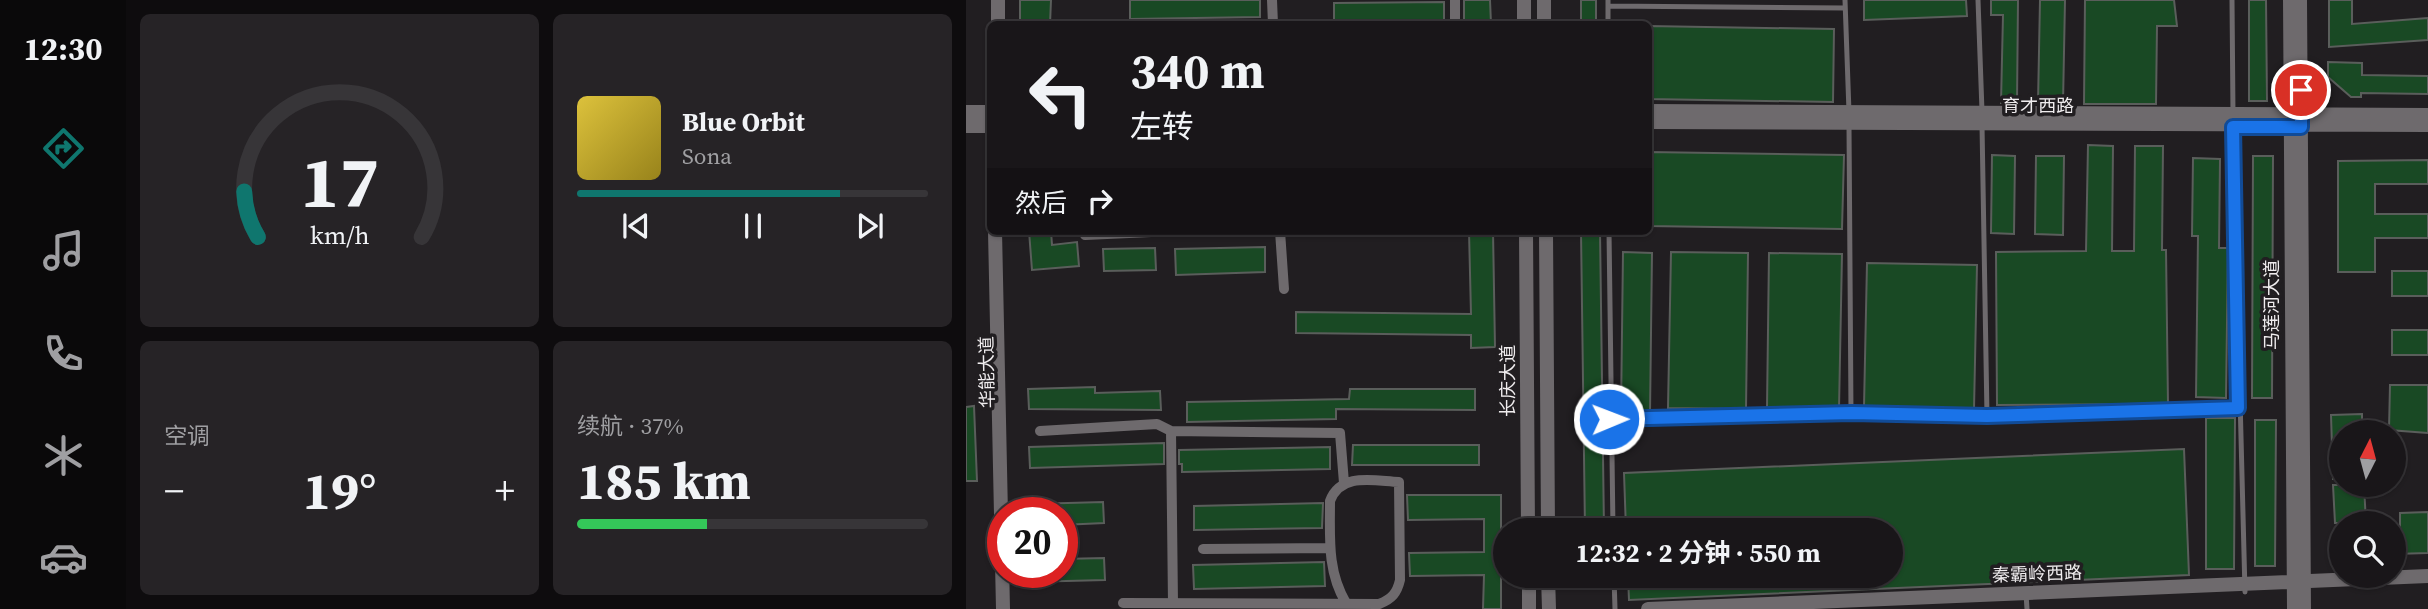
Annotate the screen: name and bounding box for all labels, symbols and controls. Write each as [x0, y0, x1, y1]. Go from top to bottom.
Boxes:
text: 12:30 [24, 27, 102, 71]
text: 340 m [1130, 37, 1265, 104]
icon: left [1015, 49, 1106, 140]
pin [2271, 60, 2331, 120]
icon: arrive [2282, 71, 2320, 109]
street label: 育才西路 [2002, 93, 2074, 118]
text: Blue Orbit [682, 104, 805, 140]
text: 左转 [1130, 105, 1194, 149]
icon: directions [39, 124, 88, 173]
text: 17 [300, 132, 379, 231]
text: Sona [682, 140, 732, 172]
icon: right [1081, 182, 1119, 220]
text: 然后 [1015, 185, 1067, 221]
icon: previous [617, 207, 655, 245]
icon: pause [734, 207, 772, 245]
icon: next [851, 207, 889, 245]
text: km/h [310, 218, 369, 252]
icon: music [39, 226, 88, 275]
street label: 马莲河大道 [2259, 260, 2284, 350]
icon: phone [39, 329, 88, 378]
street label: 华能大道 [973, 336, 1000, 408]
street label: 长庆大道 [1495, 345, 1520, 417]
position arrow [1572, 382, 1646, 456]
text: 续航 · 37% [577, 410, 684, 442]
text: 空调 [164, 420, 210, 452]
north arrow [2329, 420, 2406, 497]
map controls [2329, 420, 2406, 588]
icon: climate [39, 431, 88, 480]
text: 185 km [577, 445, 751, 516]
text: 19° [303, 455, 376, 526]
text: − [164, 465, 184, 517]
text: + [495, 465, 515, 517]
speed limit sign: 20 [987, 497, 1078, 588]
button: search [2329, 511, 2406, 588]
icon: car [39, 533, 88, 582]
text: 12:32 · 2 分钟 · 550 m [1575, 535, 1821, 571]
street label: 秦霸岭西路 [1992, 559, 2082, 588]

